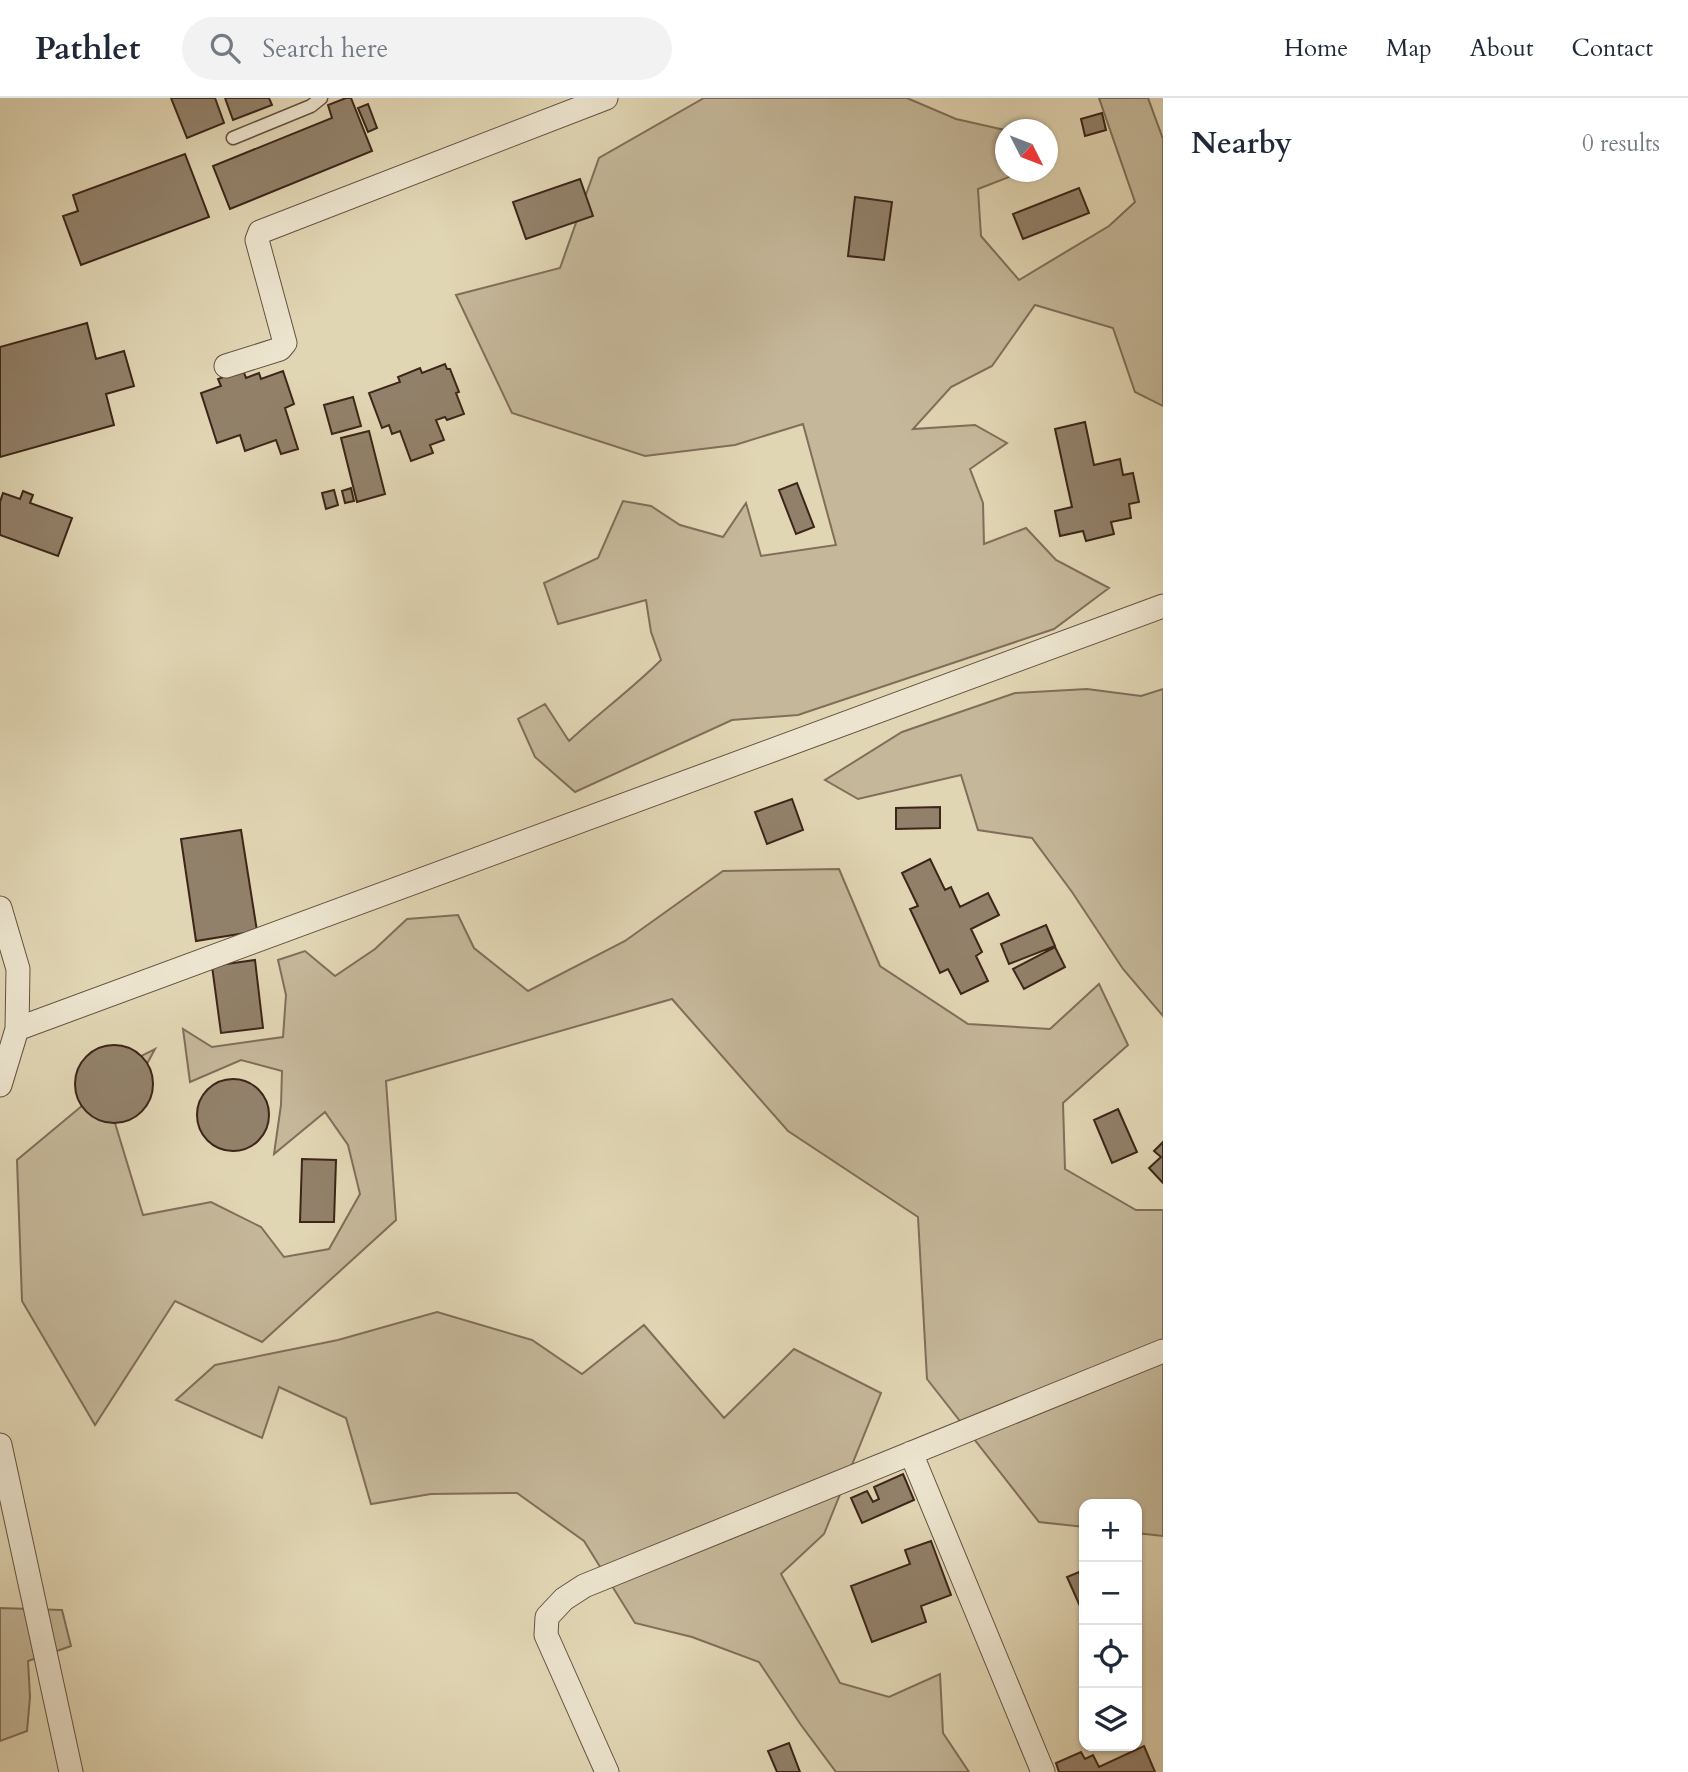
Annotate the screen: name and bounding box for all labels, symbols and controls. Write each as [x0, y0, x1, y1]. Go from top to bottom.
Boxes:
search box [182, 17, 672, 80]
text: Pathlet [35, 26, 140, 71]
icon: search [206, 29, 244, 67]
text: Search here [262, 31, 388, 66]
text: Home [1284, 32, 1348, 65]
text: Map [1386, 32, 1432, 65]
text: About [1470, 32, 1534, 65]
text: Contact [1572, 32, 1653, 65]
north arrow [995, 119, 1058, 182]
text: Nearby [1191, 123, 1292, 164]
text: 0 results [1582, 128, 1660, 159]
map controls [1079, 1499, 1142, 1751]
button: + [1079, 1499, 1142, 1562]
button: − [1079, 1562, 1142, 1625]
button: locate [1079, 1625, 1142, 1688]
button: layers [1079, 1688, 1142, 1751]

